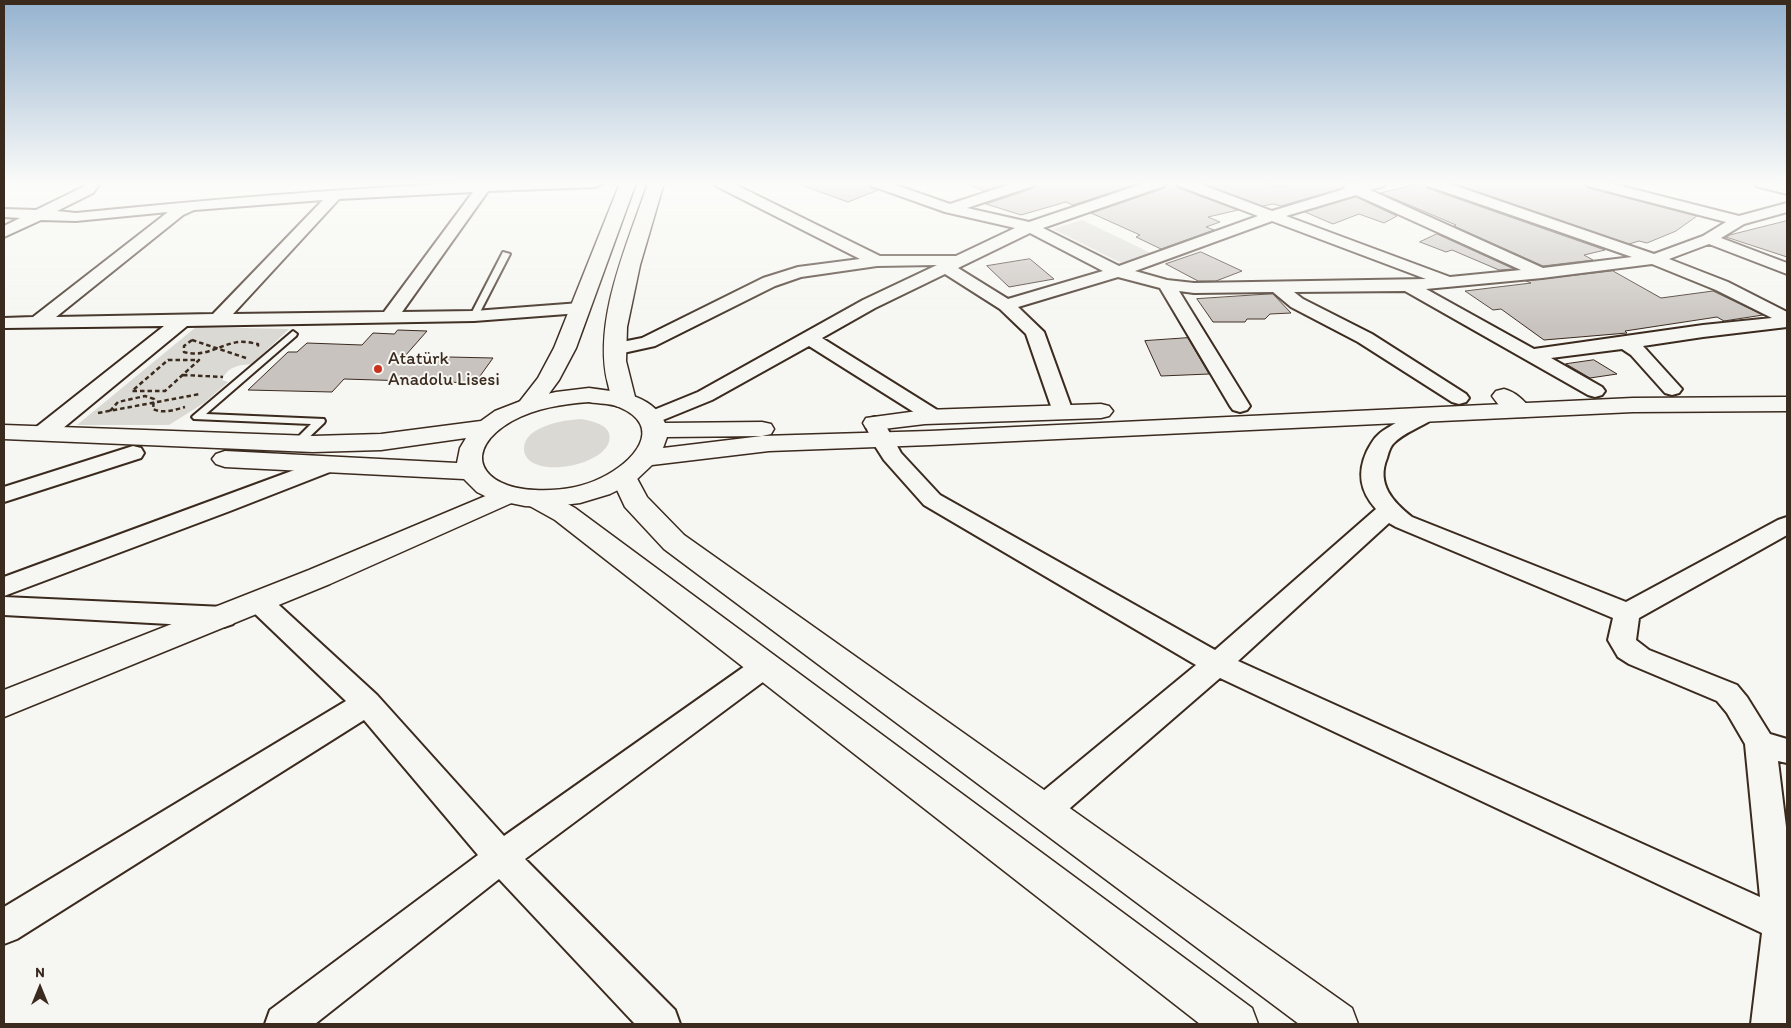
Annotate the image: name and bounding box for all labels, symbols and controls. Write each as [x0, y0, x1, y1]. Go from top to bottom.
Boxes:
place label: Atatürk Anadolu Lisesi [388, 348, 500, 390]
marker: Atatürk Anadolu Lisesi [372, 363, 384, 375]
north arrow [15, 963, 65, 1013]
text: N [35, 964, 45, 981]

